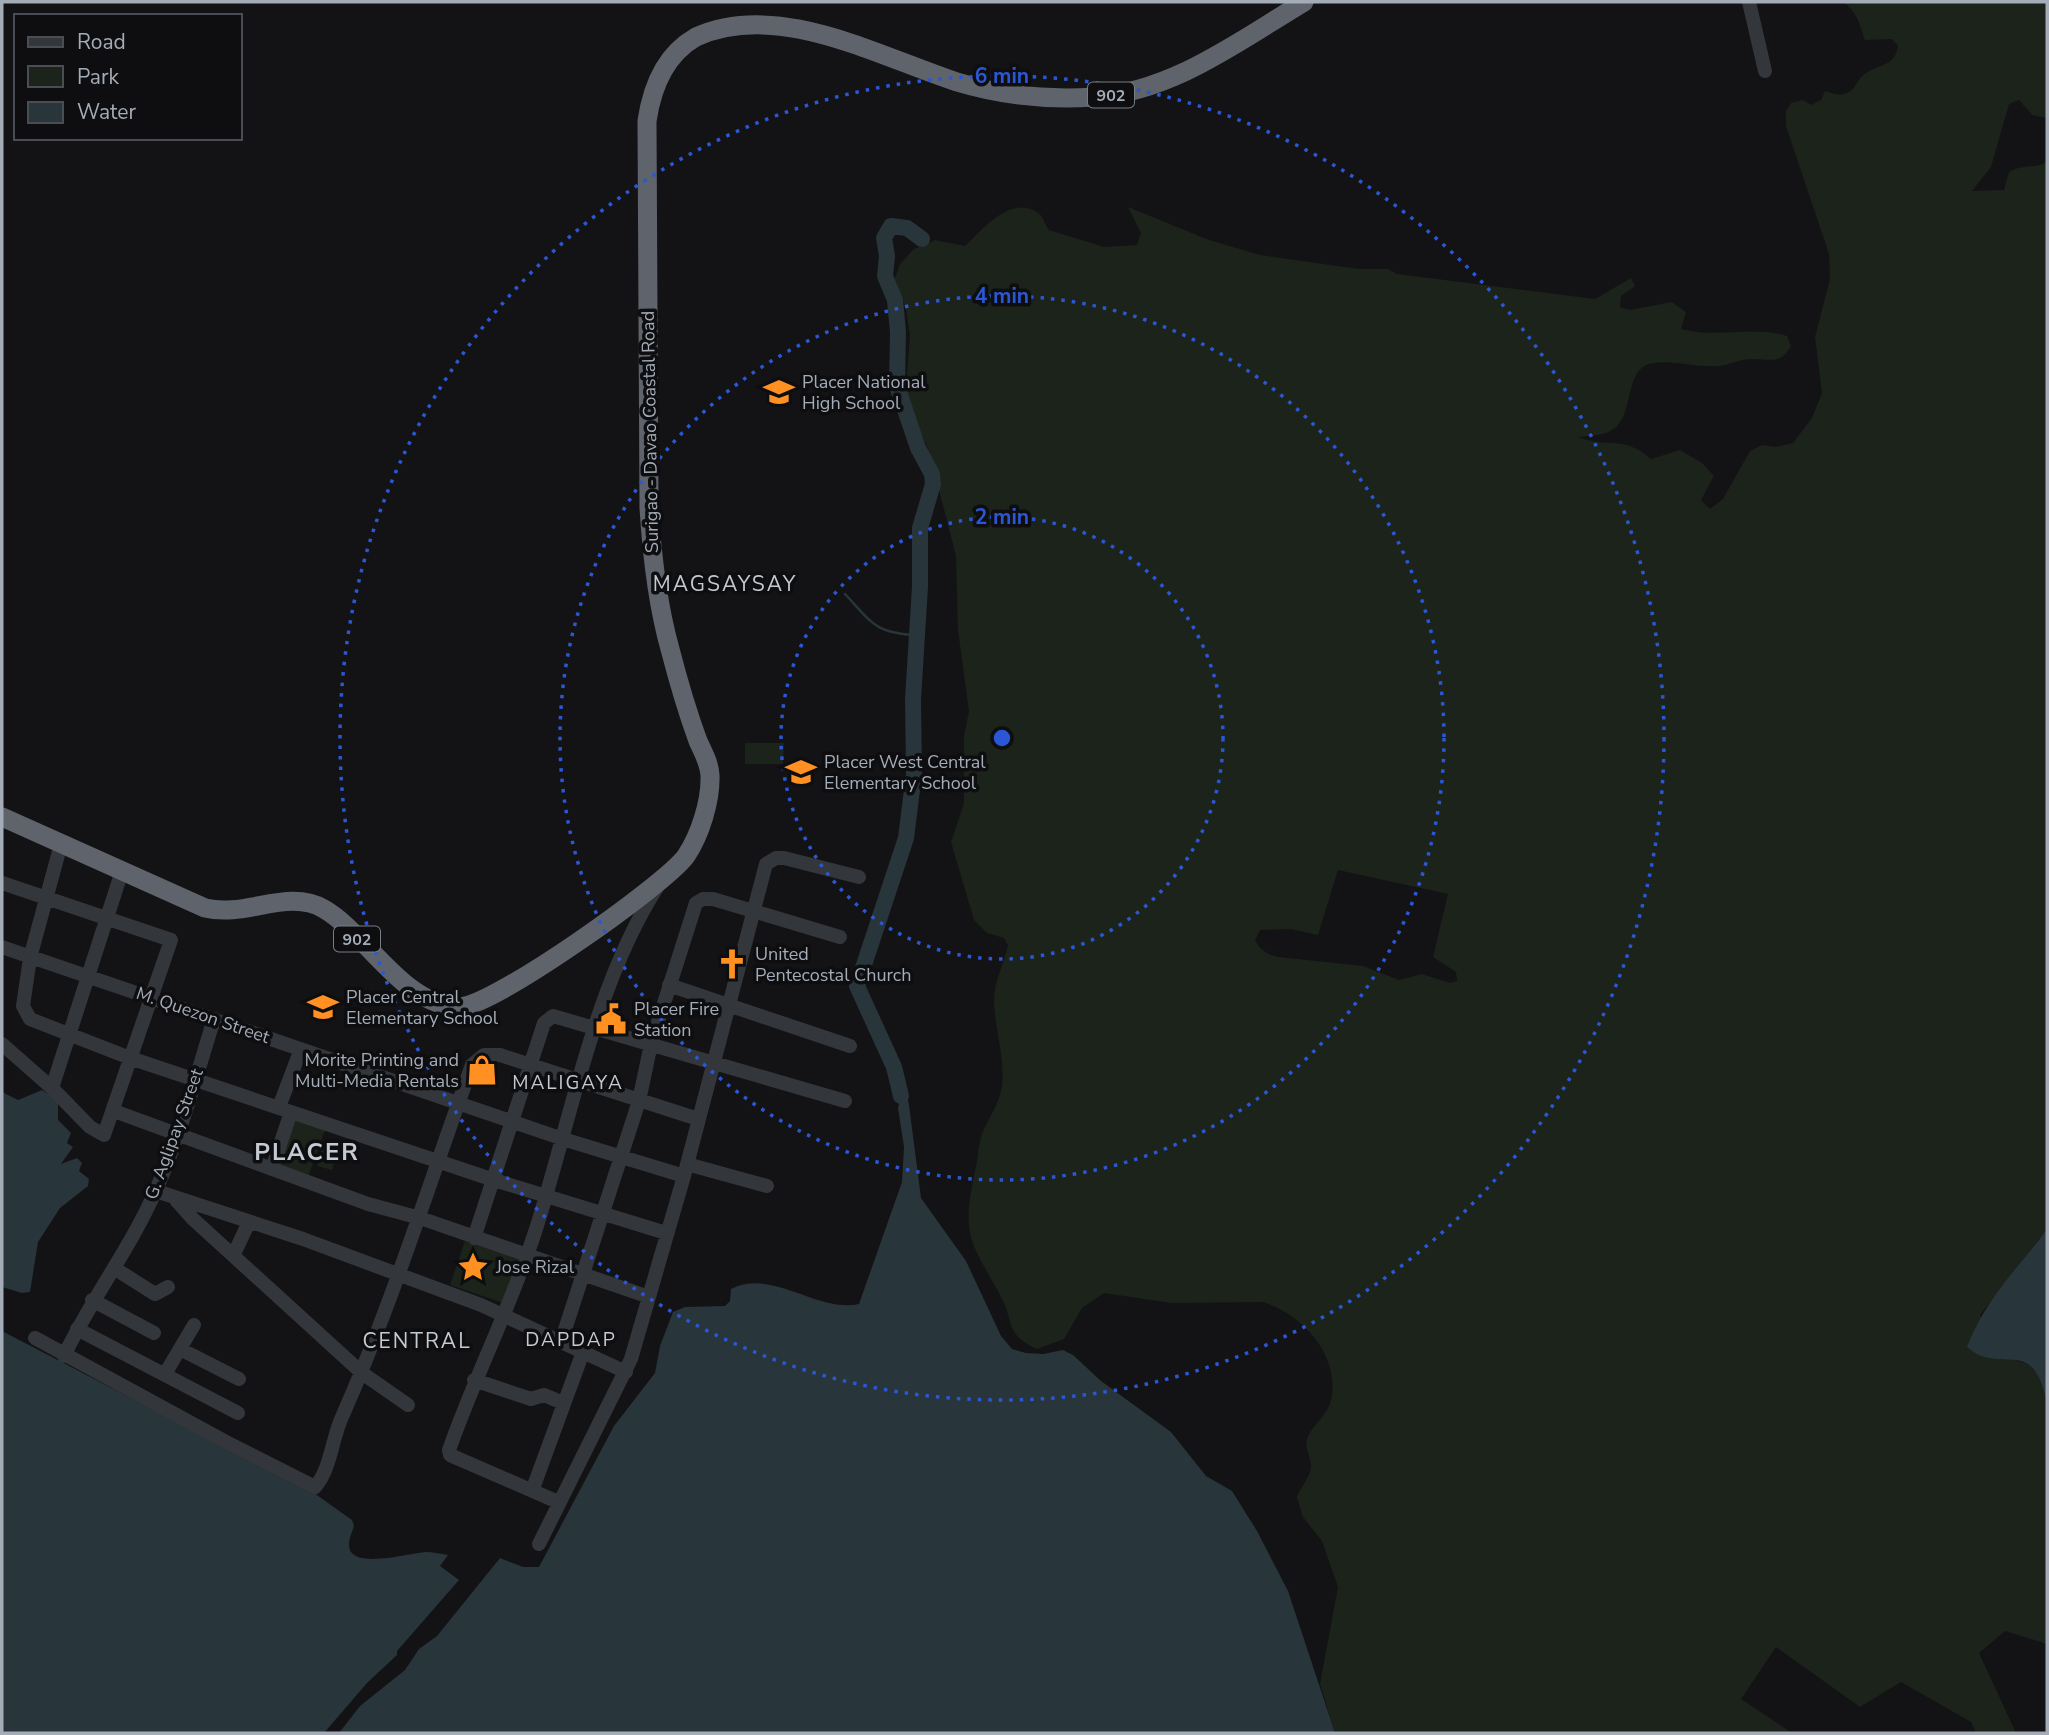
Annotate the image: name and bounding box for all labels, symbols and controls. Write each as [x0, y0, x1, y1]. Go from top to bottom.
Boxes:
legend [14, 14, 242, 140]
text: Road [77, 28, 126, 56]
text: 6 min [975, 62, 1029, 90]
text: Park [77, 63, 119, 91]
road number: 902 [1088, 82, 1134, 108]
text: Water [77, 98, 136, 126]
text: 4 min [975, 282, 1029, 310]
street label: Surigao - Davao Coastal Road [636, 311, 664, 553]
place label: Placer National High School [802, 370, 926, 415]
school or university icon: Placer National High School [762, 375, 796, 409]
text: 2 min [975, 503, 1029, 531]
district label: MAGSAYSAY [653, 570, 797, 598]
centre of rings [990, 726, 1014, 750]
place label: Placer West Central Elementary School [824, 750, 986, 795]
school or university icon: Placer West Central Elementary School [784, 755, 818, 789]
road number: 902 [334, 926, 380, 951]
place label: United Pentecostal Church [755, 942, 911, 987]
church icon: United Pentecostal Church [715, 947, 749, 981]
street label: M. Quezon Street [133, 981, 274, 1049]
place label: Placer Central Elementary School [346, 985, 499, 1030]
school or university icon: Placer Central Elementary School [306, 990, 340, 1024]
place label: Placer Fire Station [634, 997, 719, 1042]
public building icon: Placer Fire Station [594, 1002, 628, 1036]
place label: Morite Printing and Multi-Media Rentals [295, 1048, 459, 1093]
shop icon: Morite Printing and Multi-Media Rentals [465, 1053, 499, 1087]
street label: G. Aglipay Street [139, 1064, 209, 1203]
district label: MALIGAYA [512, 1070, 624, 1096]
district label: PLACER [254, 1136, 360, 1168]
place icon: Jose Rizal [456, 1250, 490, 1284]
place label: Jose Rizal [495, 1255, 575, 1279]
district label: CENTRAL [362, 1327, 472, 1355]
district label: DAPDAP [525, 1327, 617, 1353]

